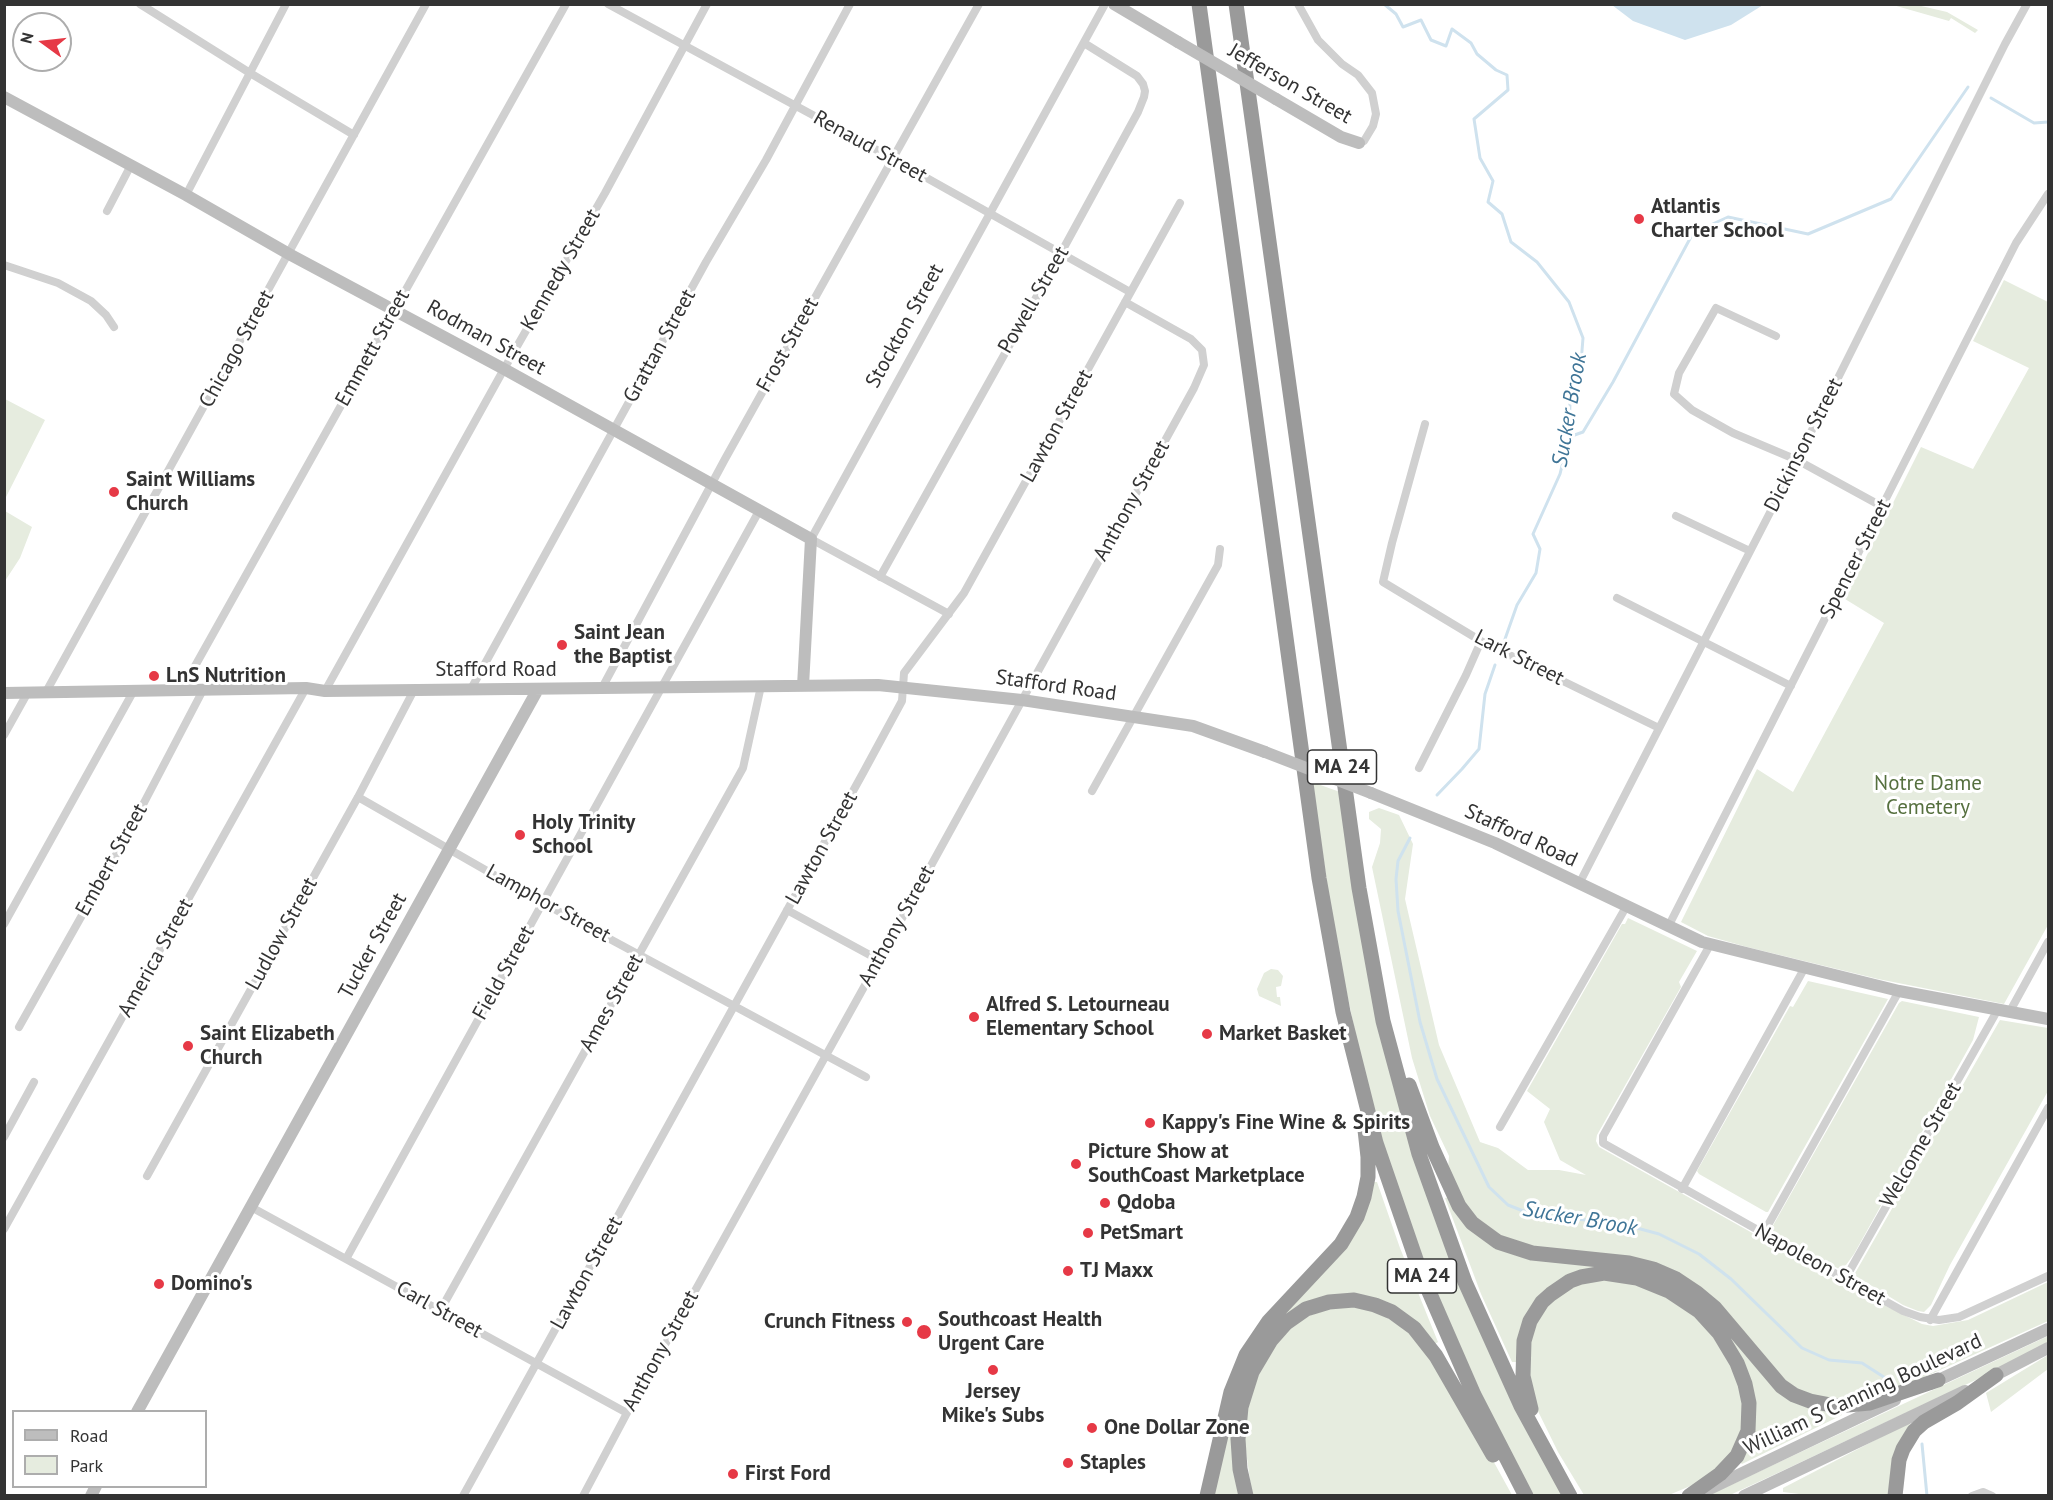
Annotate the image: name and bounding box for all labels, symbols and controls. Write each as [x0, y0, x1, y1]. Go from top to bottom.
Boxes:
north arrow [12, 12, 72, 72]
text: N [16, 30, 38, 46]
street label: Jefferson Street [1224, 38, 1356, 130]
street label: Renaud Street [809, 105, 931, 189]
place label: Atlantis Charter School [1651, 194, 1784, 244]
street label: Kennedy Street [516, 205, 606, 335]
marker: Atlantis Charter School [1632, 212, 1646, 226]
street label: Powell Street [993, 242, 1075, 358]
street label: Stockton Street [861, 260, 949, 392]
street label: Emmett Street [331, 285, 415, 411]
street label: Grattan Street [618, 285, 702, 407]
street label: Chicago Street [194, 286, 280, 412]
street label: Frost Street [752, 293, 824, 397]
street label: Rodman Street [422, 295, 550, 381]
water label: Sucker Brook [1547, 351, 1593, 469]
street label: Lawton Street [1016, 365, 1098, 487]
street label: Dickinson Street [1759, 374, 1849, 516]
street label: Anthony Street [1088, 436, 1176, 566]
place label: Saint Williams Church [126, 467, 255, 517]
marker: Saint Williams Church [107, 485, 121, 499]
street label: Spencer Street [1815, 495, 1897, 623]
place label: Saint Jean the Baptist [574, 620, 672, 670]
street label: Lark Street [1470, 625, 1568, 691]
marker: Saint Jean the Baptist [555, 638, 569, 652]
street label: Stafford Road [435, 657, 557, 683]
place label: LnS Nutrition [166, 663, 286, 689]
street label: Stafford Road [994, 665, 1118, 707]
marker: LnS Nutrition [147, 669, 161, 683]
road number: MA 24 [1308, 750, 1376, 784]
park label: Notre Dame Cemetery [1874, 771, 1982, 821]
street label: Lawton Street [781, 787, 863, 909]
street label: Embert Street [71, 799, 153, 921]
street label: Stafford Road [1461, 799, 1581, 873]
place label: Holy Trinity School [532, 810, 635, 860]
marker: Holy Trinity School [513, 828, 527, 842]
street label: Lamphor Street [481, 859, 615, 949]
street label: Anthony Street [853, 861, 941, 991]
street label: Ludlow Street [241, 873, 323, 995]
street label: Tucker Street [334, 889, 412, 1003]
street label: America Street [113, 894, 199, 1022]
street label: Field Street [468, 921, 540, 1025]
street label: Ames Street [575, 950, 649, 1056]
place label: Alfred S. Letourneau Elementary School [986, 992, 1170, 1042]
marker: Alfred S. Letourneau Elementary School [967, 1010, 981, 1024]
place label: Saint Elizabeth Church [200, 1021, 335, 1071]
place label: Market Basket [1219, 1021, 1347, 1047]
marker: Market Basket [1200, 1027, 1214, 1041]
marker: Saint Elizabeth Church [181, 1039, 195, 1053]
street label: Welcome Street [1875, 1078, 1967, 1212]
place label: Kappy's Fine Wine & Spirits [1162, 1110, 1410, 1136]
marker: Kappy's Fine Wine & Spirits [1143, 1116, 1157, 1130]
place label: Picture Show at SouthCoast Marketplace [1088, 1139, 1305, 1189]
marker: Picture Show at SouthCoast Marketplace [1069, 1157, 1083, 1171]
place label: Qdoba [1117, 1190, 1175, 1216]
marker: Qdoba [1098, 1196, 1112, 1210]
water label: Sucker Brook [1521, 1196, 1639, 1242]
street label: Lawton Street [546, 1212, 628, 1334]
street label: Napoleon Street [1750, 1219, 1890, 1311]
place label: PetSmart [1100, 1220, 1183, 1246]
marker: PetSmart [1081, 1226, 1095, 1240]
place label: TJ Maxx [1080, 1258, 1153, 1284]
road number: MA 24 [1388, 1259, 1456, 1293]
marker: TJ Maxx [1061, 1264, 1075, 1278]
place label: Domino's [171, 1271, 252, 1297]
street label: Carl Street [392, 1276, 486, 1344]
marker: Domino's [152, 1277, 166, 1291]
street label: Anthony Street [617, 1286, 705, 1416]
place label: Southcoast Health Urgent Care [938, 1307, 1102, 1357]
place label: Crunch Fitness [764, 1309, 895, 1335]
marker: Crunch Fitness [900, 1315, 914, 1329]
marker: Southcoast Health Urgent Care [915, 1323, 933, 1341]
street label: William S Canning Boulevard [1740, 1329, 1986, 1461]
marker: Jersey Mike's Subs [986, 1363, 1000, 1377]
place label: Jersey Mike's Subs [942, 1379, 1044, 1429]
legend [12, 1410, 207, 1488]
place label: One Dollar Zone [1104, 1415, 1250, 1441]
marker: One Dollar Zone [1085, 1421, 1099, 1435]
text: Road [70, 1424, 108, 1447]
place label: Staples [1080, 1450, 1146, 1476]
text: Park [70, 1454, 103, 1477]
marker: Staples [1061, 1456, 1075, 1470]
place label: First Ford [745, 1461, 831, 1487]
marker: First Ford [726, 1467, 740, 1481]

